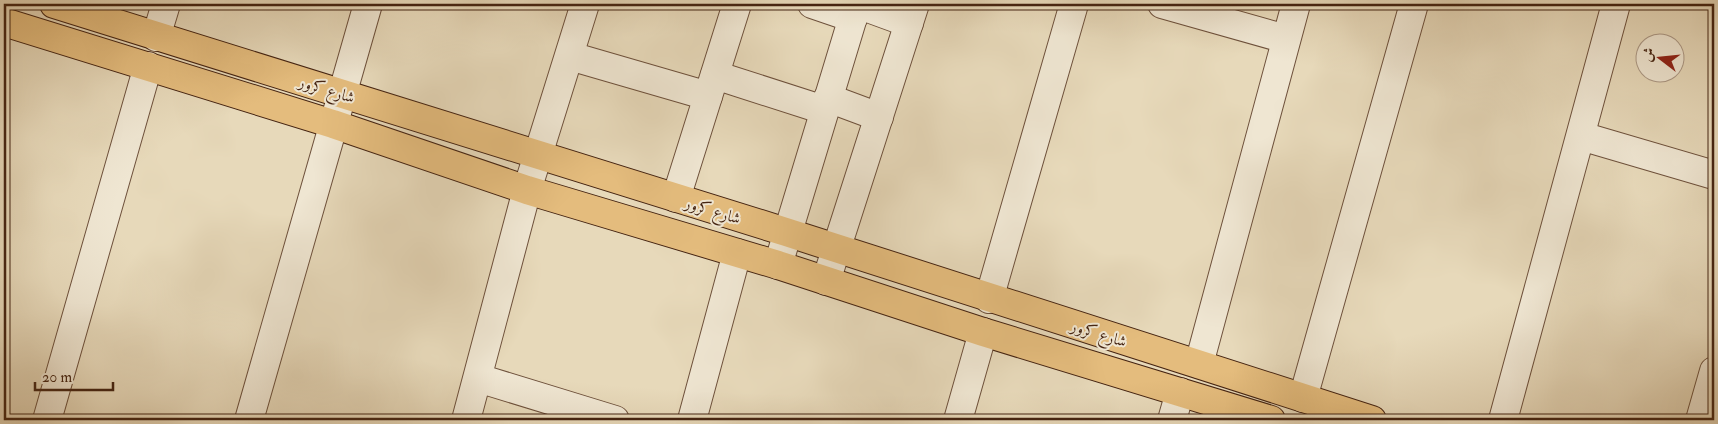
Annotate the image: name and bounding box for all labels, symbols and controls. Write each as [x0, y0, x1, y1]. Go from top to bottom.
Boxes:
north arrow [1636, 32, 1686, 82]
text: ش [1638, 45, 1658, 64]
street label: شارع كرور [294, 71, 357, 111]
street label: شارع كرور [680, 192, 743, 232]
street label: شارع كرور [1066, 315, 1129, 355]
scale bar [35, 359, 112, 391]
text: 20 m [42, 368, 72, 387]

